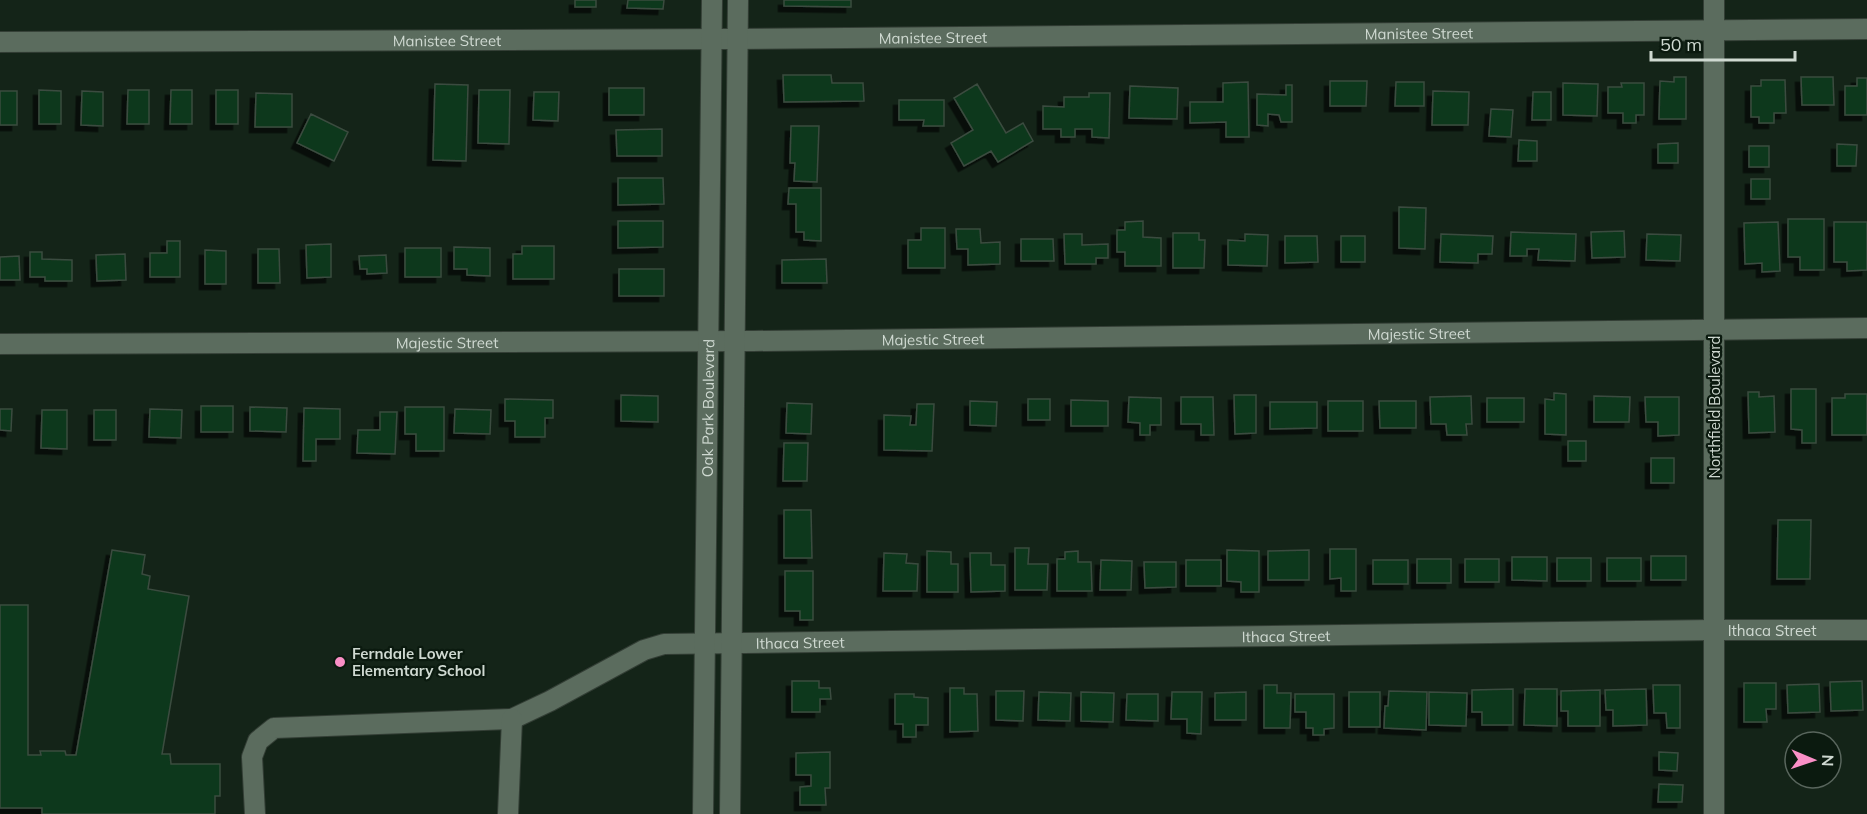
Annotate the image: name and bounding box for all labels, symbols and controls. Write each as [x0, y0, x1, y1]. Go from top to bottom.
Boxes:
street label: Manistee Street [1365, 23, 1473, 43]
scale bar [1651, 24, 1795, 62]
street label: Manistee Street [879, 27, 987, 47]
street label: Manistee Street [393, 30, 501, 50]
text: 50 m [1660, 33, 1702, 56]
street label: Majestic Street [1367, 323, 1470, 343]
street label: Majestic Street [881, 329, 984, 349]
street label: Majestic Street [396, 333, 498, 352]
street label: Northfield Boulevard [1705, 335, 1724, 479]
street label: Oak Park Boulevard [697, 339, 718, 477]
street label: Ithaca Street [1728, 621, 1816, 640]
street label: Ithaca Street [1242, 626, 1331, 646]
street label: Ithaca Street [756, 632, 845, 652]
place label: Ferndale Lower Elementary School [352, 644, 485, 680]
marker: Ferndale Lower Elementary School [333, 655, 347, 669]
north arrow [1783, 730, 1843, 790]
text: N [1818, 754, 1838, 767]

